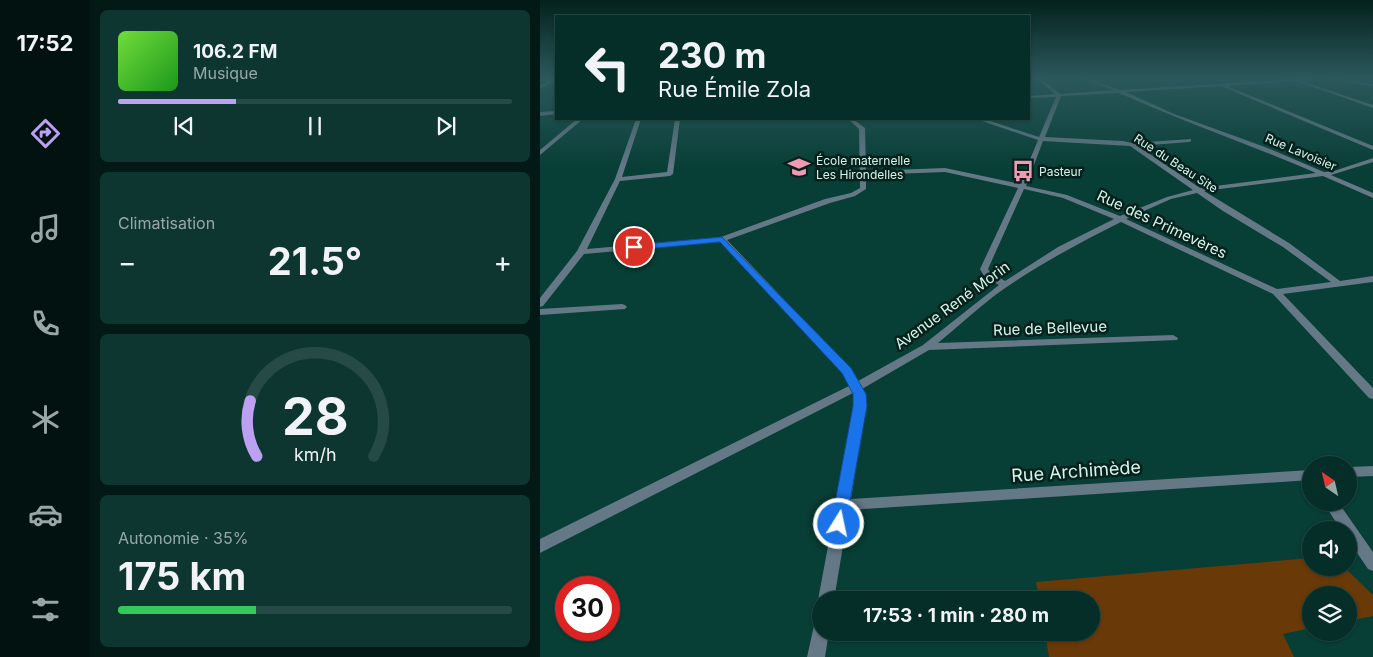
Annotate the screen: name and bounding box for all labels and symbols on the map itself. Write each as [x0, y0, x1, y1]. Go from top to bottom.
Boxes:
street label: Rue du Beau Site [1131, 130, 1221, 196]
street label: Rue Lavoisier [1263, 130, 1339, 174]
place label: École maternelle Les Hirondelles [816, 153, 910, 182]
school or university icon: École maternelle Les Hirondelles [786, 154, 812, 180]
bus stop icon: Pasteur [1010, 158, 1036, 184]
place label: Pasteur [1039, 164, 1083, 179]
street label: Rue des Primevères [1094, 186, 1230, 262]
pin [613, 226, 655, 268]
street label: Avenue René Morin [891, 257, 1013, 353]
street label: Rue de Bellevue [993, 317, 1107, 339]
street label: Rue Archimède [1011, 456, 1141, 486]
north arrow [1302, 456, 1358, 511]
position arrow [812, 497, 864, 549]
speed limit sign: 30 [555, 576, 620, 641]

